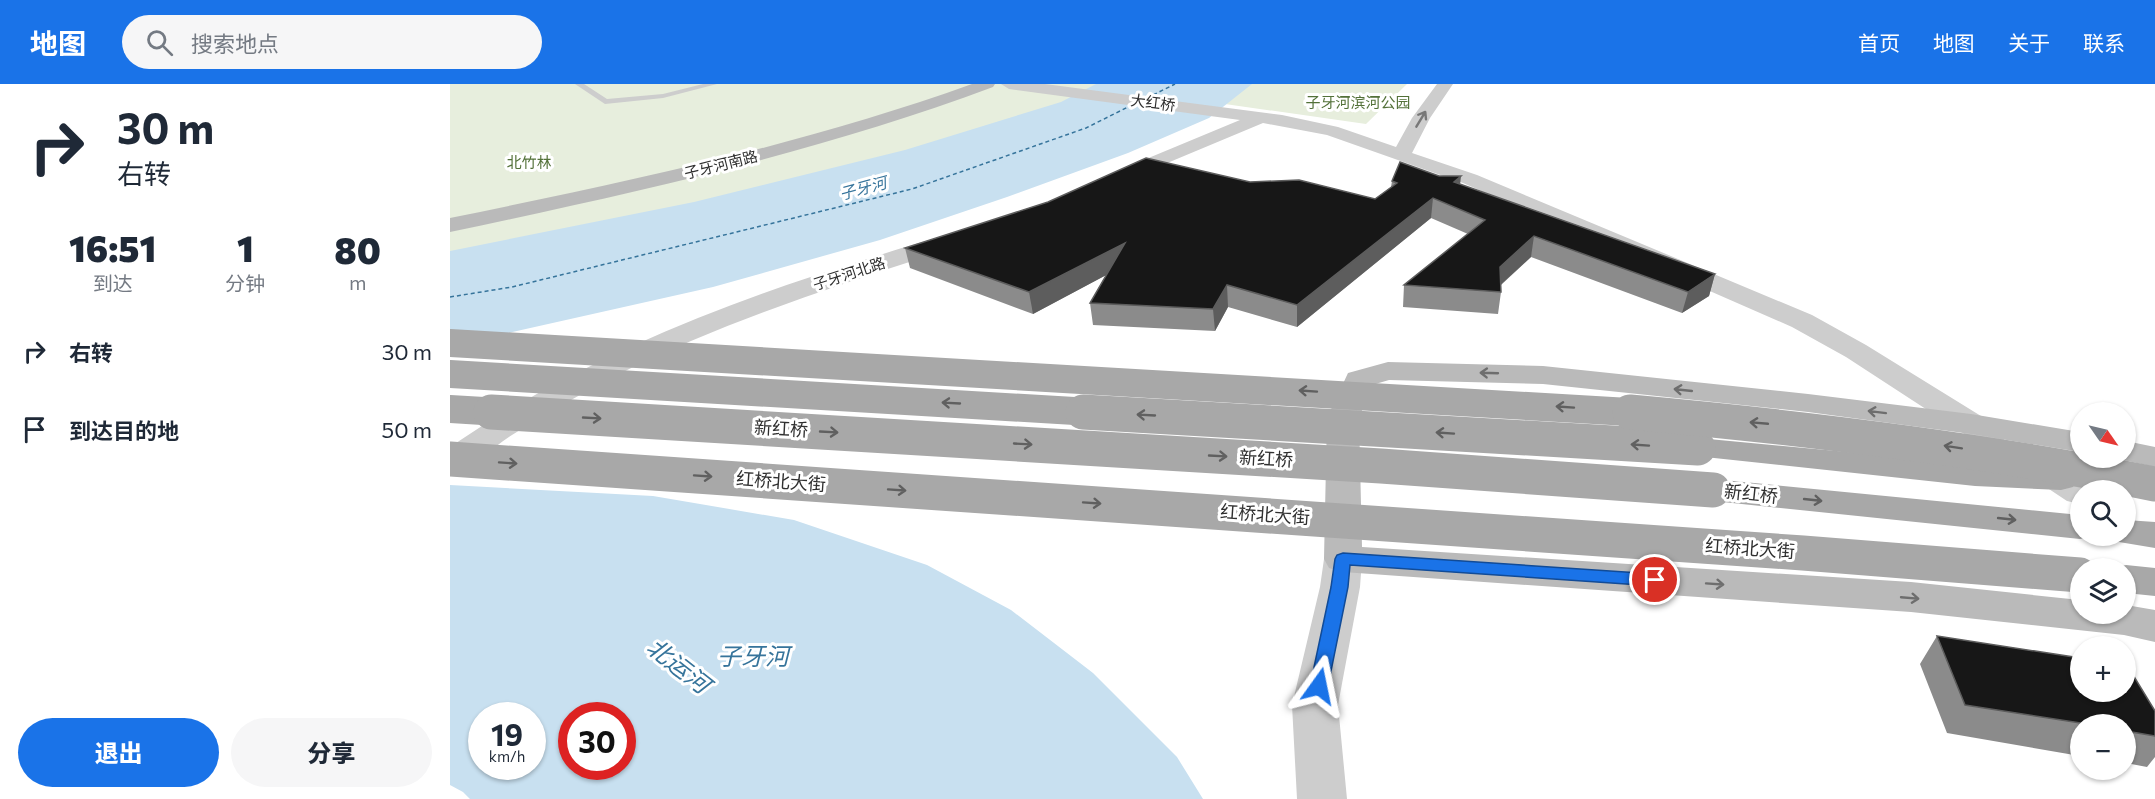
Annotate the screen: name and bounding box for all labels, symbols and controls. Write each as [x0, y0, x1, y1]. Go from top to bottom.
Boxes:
search box [122, 15, 542, 69]
text: 地图 [30, 26, 86, 60]
icon: search [143, 26, 176, 59]
text: 搜索地点 [191, 30, 279, 57]
text: 首页 [1858, 30, 1900, 55]
text: 地图 [1933, 30, 1975, 55]
text: 关于 [2008, 30, 2050, 55]
text: 联系 [2083, 30, 2125, 55]
street label: 大红桥 [1130, 90, 1177, 114]
park label: 子牙河滨河公园 [1305, 93, 1411, 111]
text: 30 m [117, 101, 214, 153]
icon: right [18, 108, 96, 186]
one-way arrow [1415, 111, 1427, 128]
street label: 子牙河南路 [682, 146, 759, 182]
park label: 北竹林 [506, 153, 552, 171]
text: 右转 [117, 157, 171, 190]
water label: 子牙河 [837, 171, 891, 203]
text: 16:51 [69, 225, 156, 269]
text: 1 [237, 225, 254, 269]
text: 80 [334, 227, 381, 271]
street label: 子牙河北路 [810, 253, 887, 293]
text: m [349, 270, 366, 294]
text: 到达 [93, 271, 133, 295]
text: 分钟 [225, 271, 265, 295]
icon: right [18, 335, 51, 368]
text: 30 m [382, 338, 432, 365]
text: 右转 [69, 339, 113, 366]
one-way arrow [1480, 368, 1500, 379]
one-way arrow [1674, 384, 1694, 395]
one-way arrow [1298, 386, 1318, 397]
one-way arrow [942, 398, 962, 409]
one-way arrow [1556, 402, 1576, 413]
north arrow [2070, 402, 2136, 468]
map controls [2070, 402, 2136, 780]
one-way arrow [1868, 406, 1888, 417]
one-way arrow [1137, 409, 1156, 420]
icon: arrive [18, 413, 51, 446]
one-way arrow [582, 413, 602, 424]
text: 50 m [382, 416, 432, 443]
street label: 新红桥 [754, 416, 809, 440]
text: 到达目的地 [69, 417, 179, 444]
one-way arrow [1750, 417, 1770, 428]
one-way arrow [818, 427, 838, 438]
one-way arrow [1436, 427, 1456, 438]
one-way arrow [1013, 439, 1033, 450]
one-way arrow [1631, 439, 1651, 450]
one-way arrow [1944, 442, 1963, 453]
street label: 新红桥 [1239, 446, 1294, 470]
one-way arrow [1208, 451, 1228, 462]
one-way arrow [498, 458, 518, 469]
street label: 红桥北大街 [735, 467, 827, 495]
one-way arrow [692, 471, 712, 482]
street label: 新红桥 [1723, 479, 1779, 507]
button: search [2070, 480, 2136, 546]
one-way arrow [887, 484, 907, 495]
one-way arrow [1802, 495, 1822, 506]
one-way arrow [1082, 498, 1101, 509]
street label: 红桥北大街 [1219, 500, 1311, 528]
one-way arrow [1996, 514, 2016, 525]
street label: 红桥北大街 [1704, 534, 1796, 562]
pin [1629, 554, 1680, 605]
button: layers [2070, 558, 2136, 624]
icon: arrive [1638, 563, 1671, 596]
one-way arrow [1705, 579, 1725, 590]
one-way arrow [1899, 592, 1919, 603]
water label: 北运河 [642, 631, 719, 701]
button: + [2070, 636, 2136, 702]
water label: 子牙河 [717, 641, 793, 670]
position arrow [1287, 654, 1351, 718]
speed limit sign: 30 [558, 702, 636, 780]
button: − [2070, 714, 2136, 780]
text: 19 [491, 715, 523, 752]
button: 退出 [18, 718, 219, 787]
button: 分享 [231, 718, 432, 787]
text: km/h [489, 747, 525, 765]

